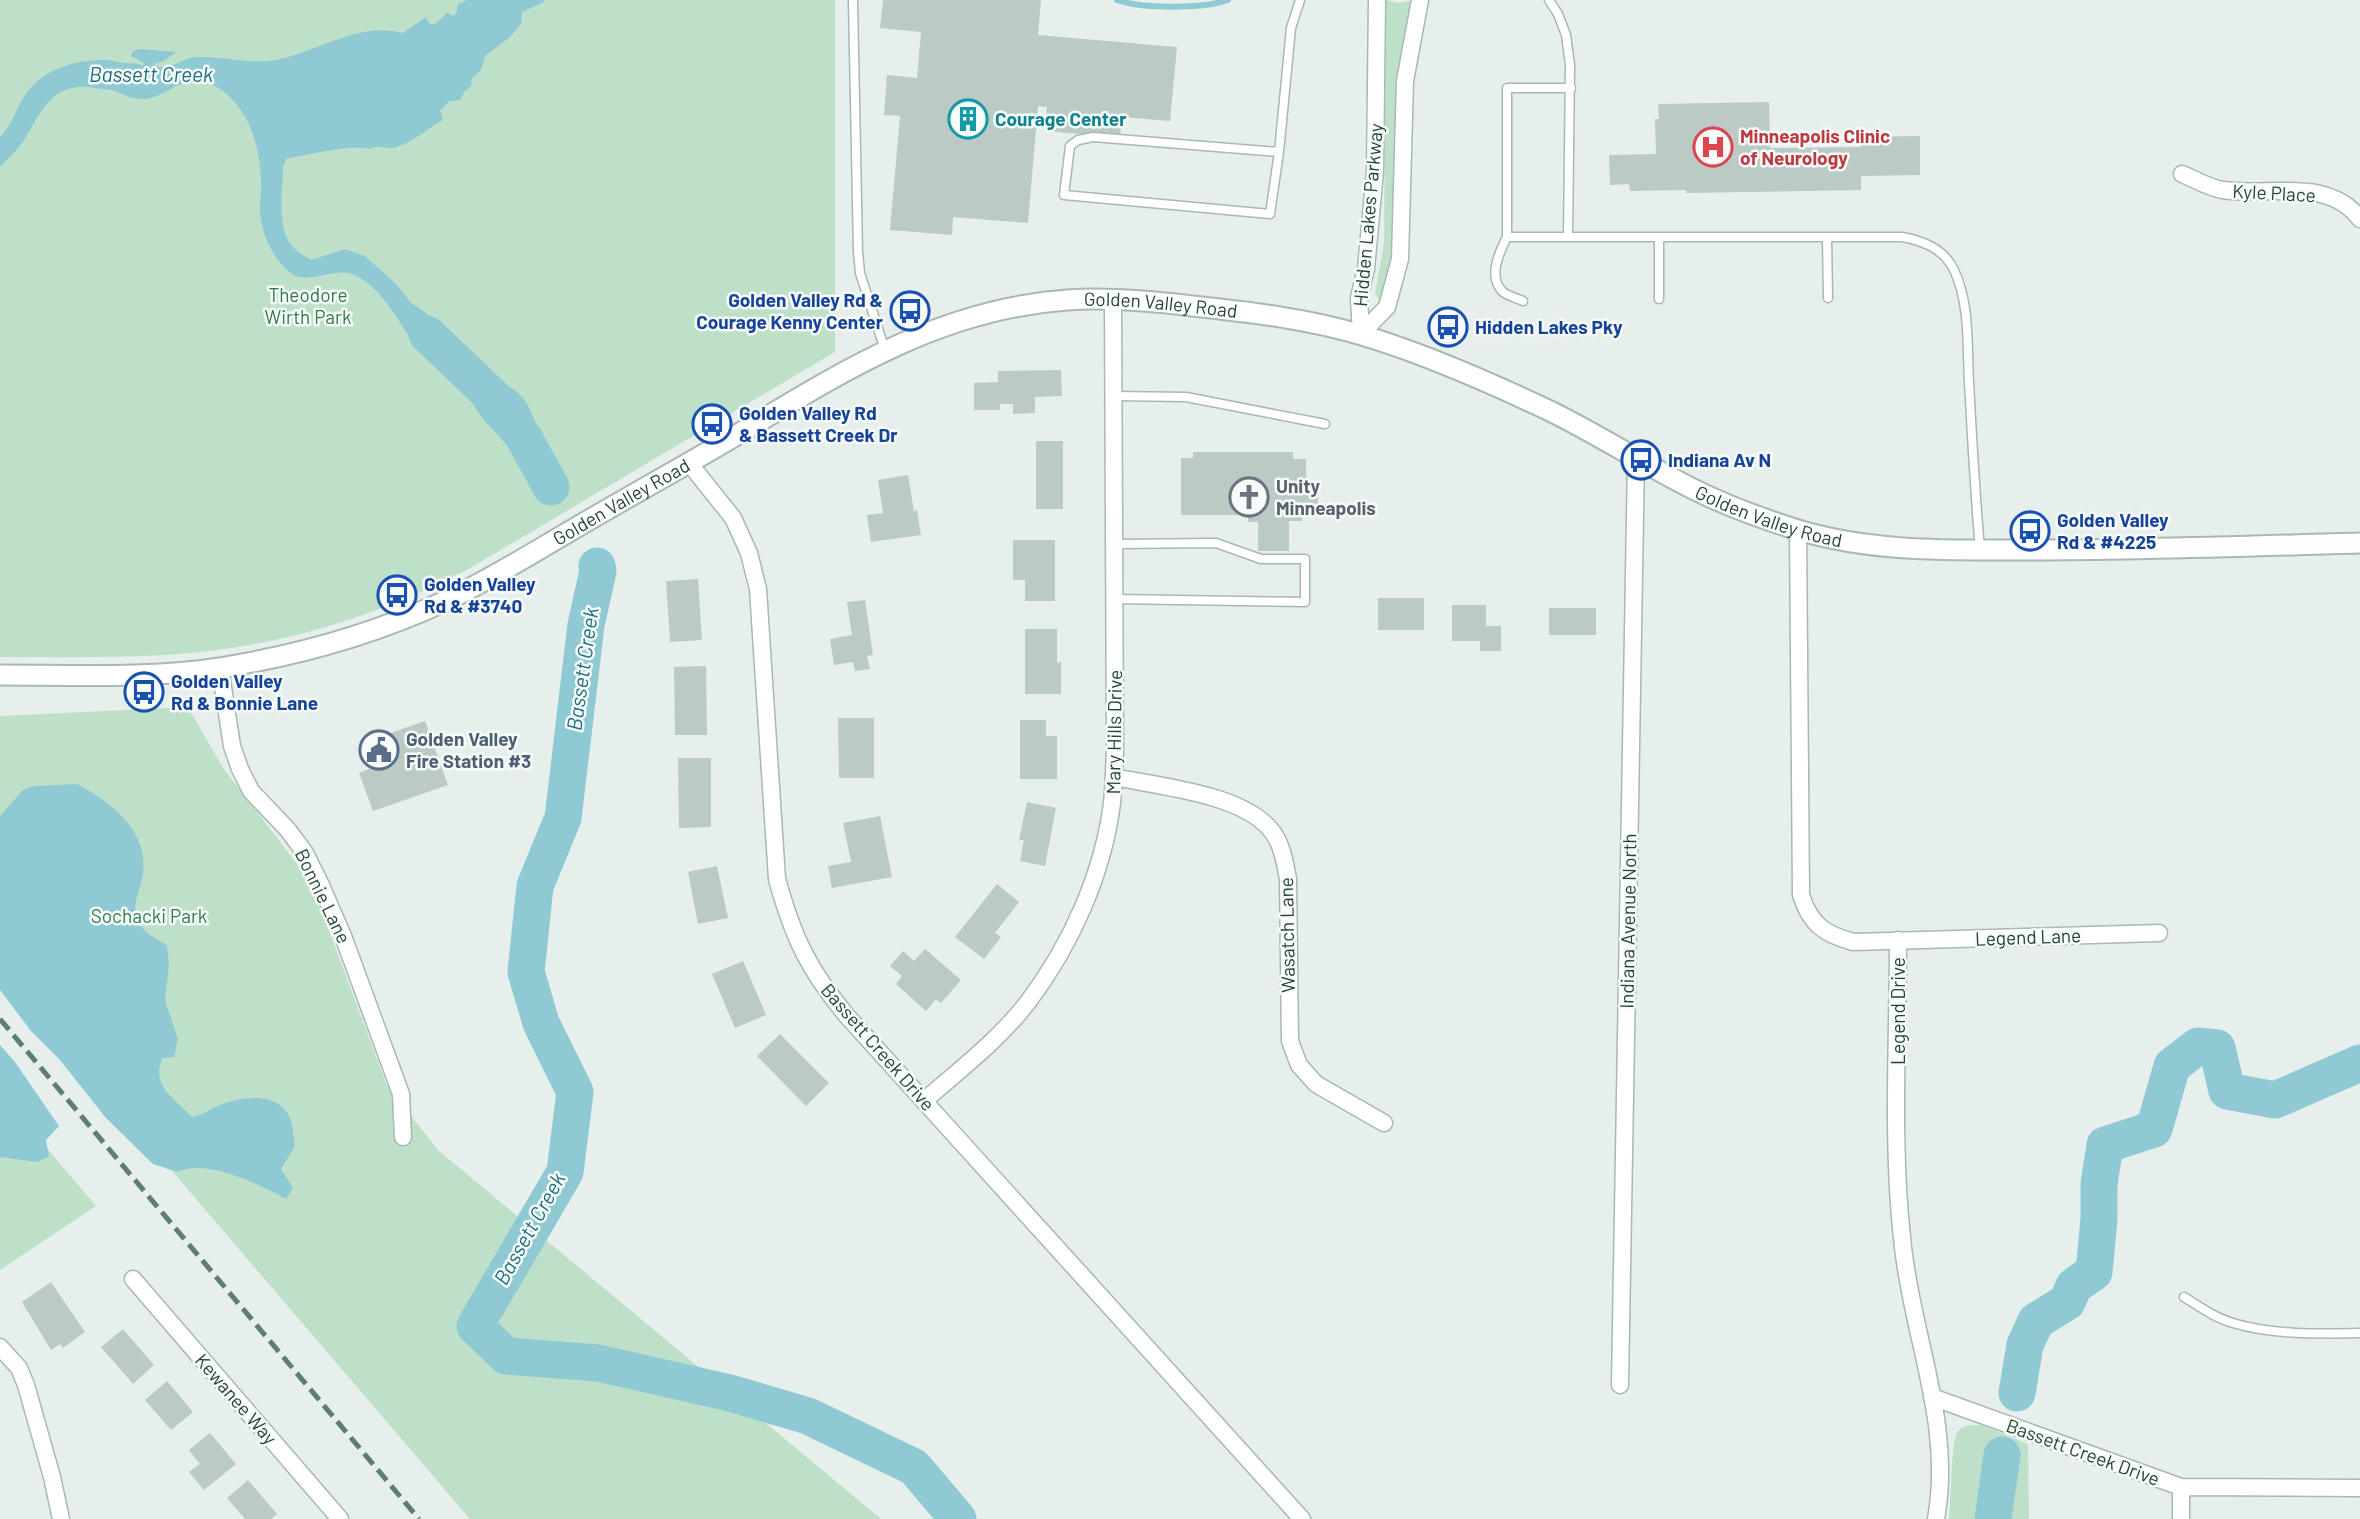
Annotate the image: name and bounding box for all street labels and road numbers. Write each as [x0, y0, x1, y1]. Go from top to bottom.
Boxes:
street label: Hidden Lakes Parkway [1348, 122, 1387, 308]
street label: Kyle Place [2232, 179, 2316, 206]
street label: Golden Valley Road [1084, 287, 1239, 322]
street label: Golden Valley Road [548, 453, 693, 550]
street label: Golden Valley Road [1692, 480, 1844, 551]
street label: Mary Hills Drive [1101, 670, 1126, 794]
street label: Indiana Avenue North [1614, 833, 1641, 1009]
street label: Bonnie Lane [291, 845, 356, 947]
street label: Wasatch Lane [1274, 877, 1299, 993]
street label: Legend Lane [1974, 923, 2081, 950]
street label: Legend Drive [1886, 957, 1909, 1065]
street label: Bassett Creek Drive [817, 978, 940, 1115]
street label: Kewanee Way [191, 1349, 282, 1449]
street label: Bassett Creek Drive [2003, 1413, 2163, 1490]

